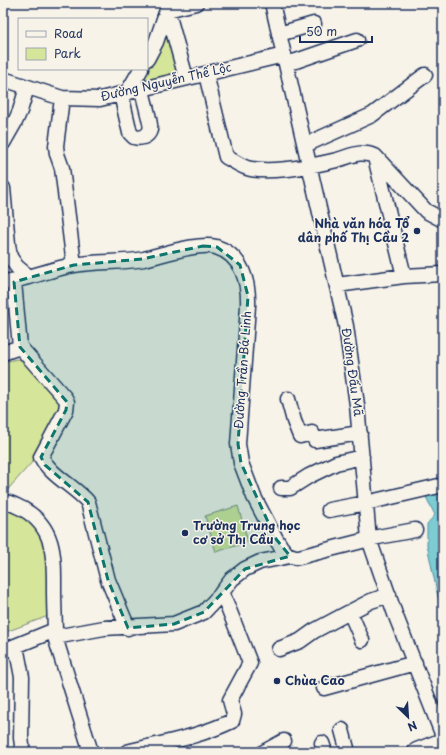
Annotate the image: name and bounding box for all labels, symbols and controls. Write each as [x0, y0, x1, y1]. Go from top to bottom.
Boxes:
legend [18, 18, 148, 70]
scale bar [300, 18, 372, 44]
text: 50 m [306, 22, 337, 40]
text: Road [54, 24, 83, 42]
text: Park [54, 44, 81, 62]
street label: Đường Nguyễn Thế Lộc [99, 57, 233, 105]
place label: Nhà văn hóa Tổ dân phố Thị Cầu 2 [298, 214, 410, 246]
marker: Nhà văn hóa Tổ dân phố Thị Cầu 2 [412, 226, 422, 236]
street label: Đường Trần Bá Linh [229, 310, 255, 430]
street label: Đường Đấu Mã [338, 326, 368, 418]
place label: Trường Trung học cơ sở Thị Cầu [193, 516, 301, 548]
marker: Trường Trung học cơ sở Thị Cầu [180, 528, 190, 538]
place label: Chùa Cao [285, 671, 345, 689]
marker: Chùa Cao [272, 676, 282, 686]
north arrow [388, 697, 428, 737]
text: N [405, 717, 420, 736]

